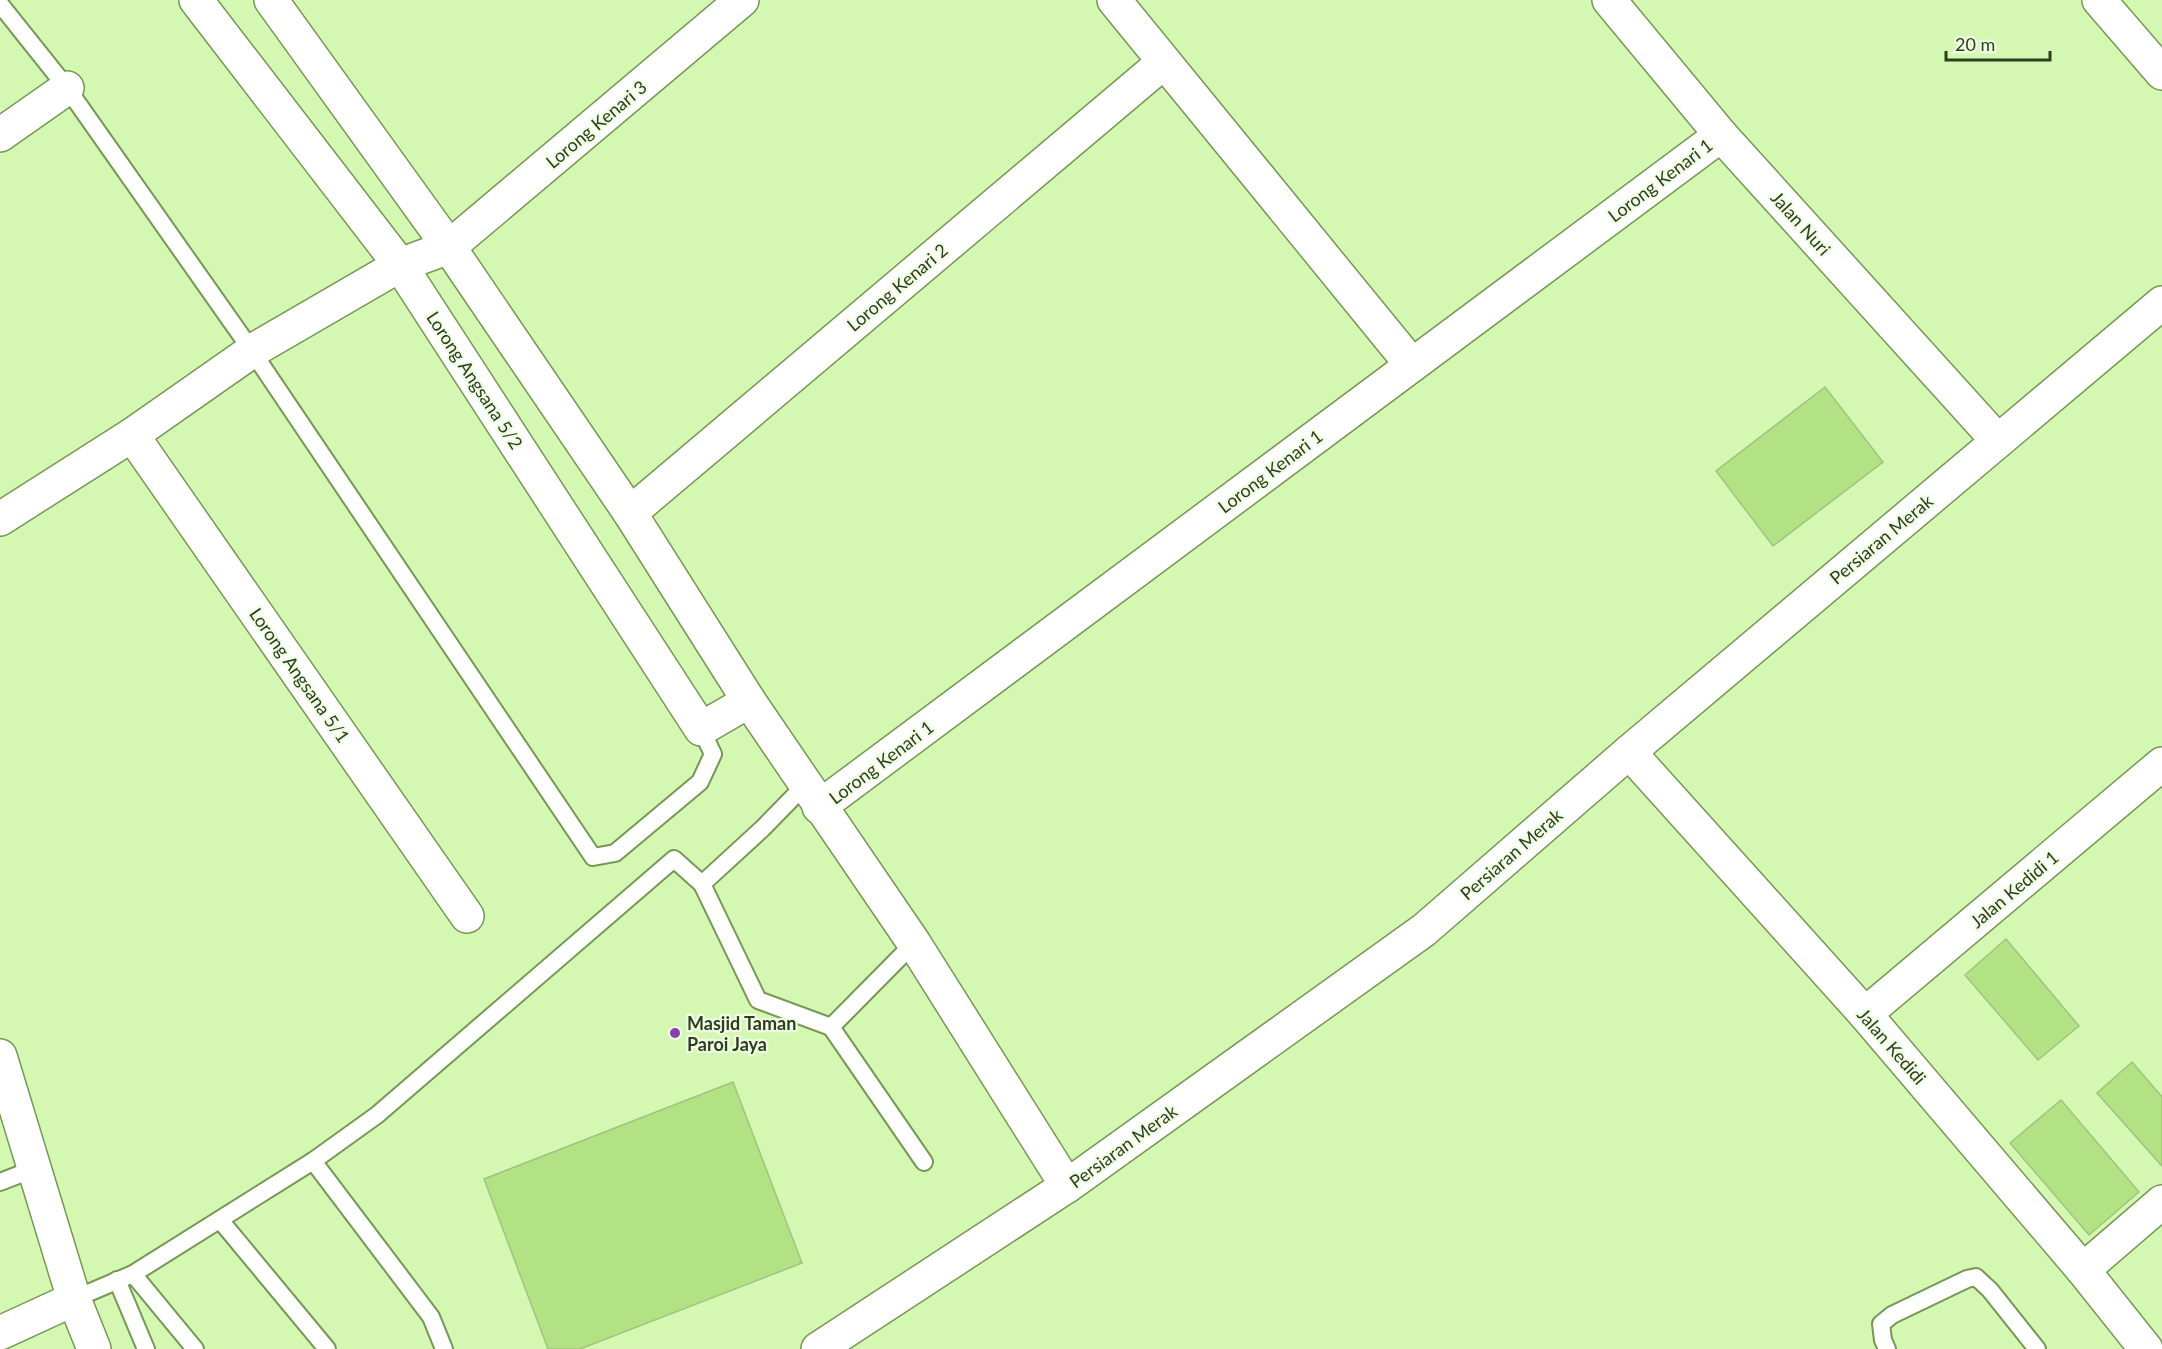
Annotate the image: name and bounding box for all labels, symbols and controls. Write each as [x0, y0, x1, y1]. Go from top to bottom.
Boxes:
scale bar [1946, 24, 2050, 62]
text: 20 m [1955, 33, 1995, 55]
street label: Lorong Kenari 3 [541, 75, 651, 173]
street label: Lorong Kenari 1 [1604, 134, 1716, 226]
street label: Jalan Nuri [1767, 186, 1835, 260]
street label: Lorong Kenari 2 [842, 238, 952, 336]
street label: Lorong Angsana 5/2 [422, 307, 528, 453]
street label: Lorong Kenari 1 [1214, 425, 1326, 517]
street label: Persiaran Merak [1825, 489, 1938, 589]
street label: Lorong Angsana 5/1 [245, 603, 355, 747]
street label: Lorong Kenari 1 [825, 716, 937, 808]
street label: Persiaran Merak [1456, 803, 1567, 904]
street label: Jalan Kedidi 1 [1965, 846, 2063, 932]
street label: Jalan Kedidi [1853, 1003, 1931, 1089]
place label: Masjid Taman Paroi Jaya [687, 1012, 796, 1055]
marker: Masjid Taman Paroi Jaya [668, 1026, 682, 1040]
street label: Persiaran Merak [1065, 1099, 1182, 1192]

